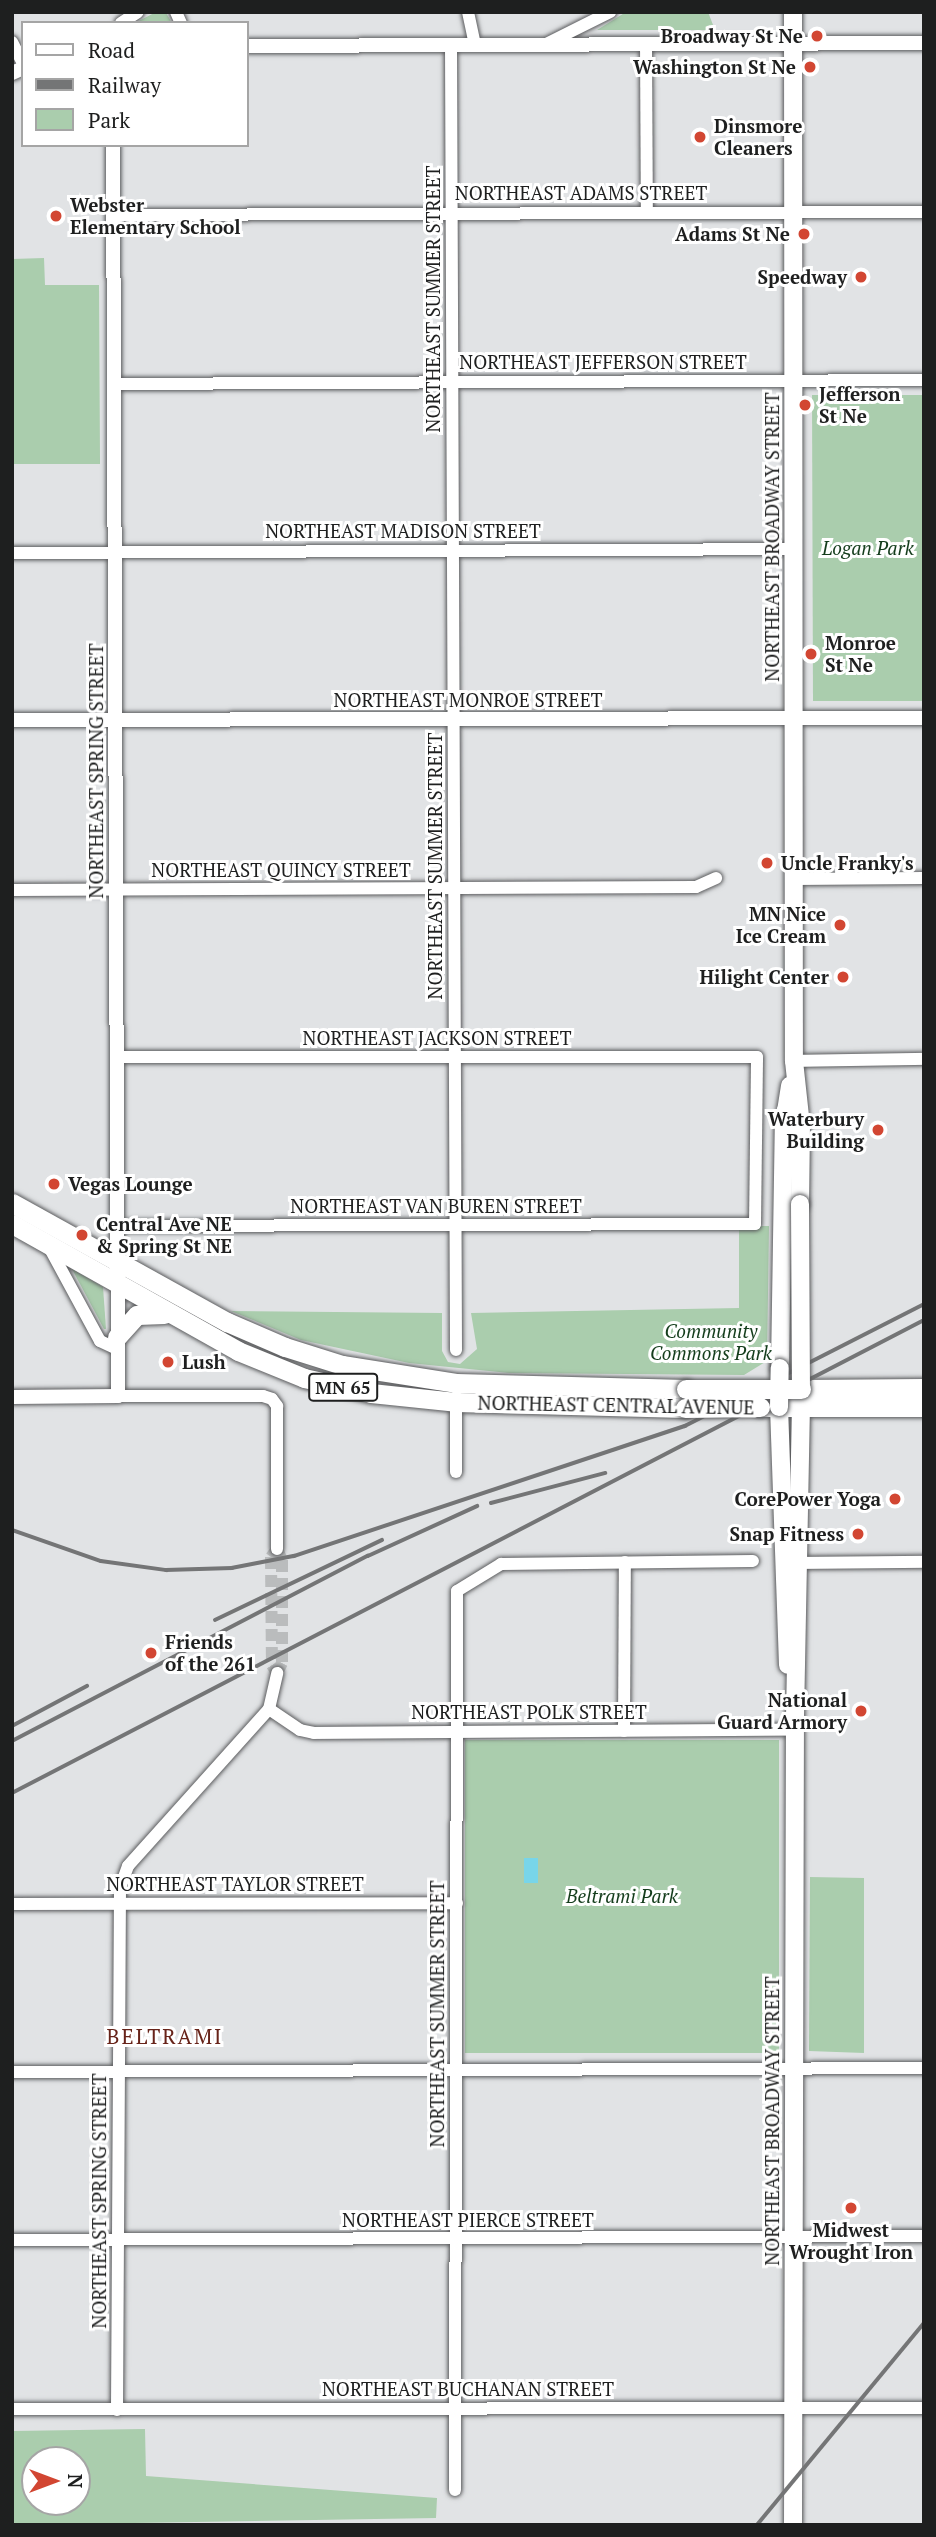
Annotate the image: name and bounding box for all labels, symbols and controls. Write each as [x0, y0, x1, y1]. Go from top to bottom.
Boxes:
legend [21, 21, 248, 147]
place label: Broadway St Ne [661, 25, 803, 47]
marker: Broadway St Ne [809, 28, 825, 44]
text: Road [88, 36, 135, 64]
place label: Washington St Ne [633, 56, 796, 78]
marker: Washington St Ne [802, 59, 818, 75]
text: Railway [88, 71, 161, 99]
text: Park [88, 106, 130, 134]
place label: Dinsmore Cleaners [714, 115, 802, 159]
marker: Dinsmore Cleaners [692, 129, 708, 145]
street label: NORTHEAST SUMMER STREET [422, 166, 444, 432]
street label: NORTHEAST ADAMS STREET [455, 182, 707, 204]
place label: Webster Elementary School [70, 194, 241, 238]
marker: Webster Elementary School [48, 208, 64, 224]
place label: Adams St Ne [675, 223, 790, 245]
marker: Adams St Ne [796, 226, 812, 242]
place label: Speedway [758, 266, 847, 288]
marker: Speedway [853, 269, 869, 285]
street label: NORTHEAST JEFFERSON STREET [459, 351, 747, 373]
place label: Jefferson St Ne [819, 383, 900, 427]
street label: NORTHEAST BROADWAY STREET [761, 392, 783, 682]
marker: Jefferson St Ne [797, 397, 813, 413]
street label: NORTHEAST MADISON STREET [265, 520, 541, 542]
park label: Logan Park [822, 537, 914, 559]
place label: Monroe St Ne [825, 632, 896, 676]
street label: NORTHEAST SPRING STREET [85, 643, 107, 899]
marker: Monroe St Ne [803, 646, 819, 662]
street label: NORTHEAST MONROE STREET [334, 689, 602, 711]
street label: NORTHEAST SUMMER STREET [424, 733, 446, 999]
place label: Uncle Franky's [781, 852, 914, 874]
marker: Uncle Franky's [759, 855, 775, 871]
street label: NORTHEAST QUINCY STREET [151, 859, 411, 881]
place label: MN Nice Ice Cream [736, 903, 826, 947]
marker: MN Nice Ice Cream [832, 917, 848, 933]
place label: Hilight Center [699, 966, 829, 988]
marker: Hilight Center [835, 969, 851, 985]
street label: NORTHEAST JACKSON STREET [303, 1027, 571, 1049]
place label: Waterbury Building [768, 1108, 864, 1152]
marker: Waterbury Building [870, 1122, 886, 1138]
place label: Vegas Lounge [68, 1173, 193, 1195]
marker: Vegas Lounge [46, 1176, 62, 1192]
street label: NORTHEAST VAN BUREN STREET [290, 1195, 582, 1217]
place label: Central Ave NE & Spring St NE [96, 1213, 232, 1257]
marker: Central Ave NE & Spring St NE [74, 1227, 90, 1243]
park label: Community Commons Park [650, 1320, 772, 1364]
place label: Lush [182, 1351, 226, 1373]
marker: Lush [160, 1354, 176, 1370]
road number: MN 65 [308, 1372, 378, 1402]
street label: NORTHEAST CENTRAL AVENUE [477, 1391, 755, 1419]
place label: CorePower Yoga [735, 1488, 881, 1510]
marker: CorePower Yoga [887, 1491, 903, 1507]
place label: Snap Fitness [729, 1523, 844, 1545]
marker: Snap Fitness [850, 1526, 866, 1542]
place label: Friends of the 261 [165, 1631, 256, 1675]
marker: Friends of the 261 [143, 1645, 159, 1661]
place label: National Guard Armory [717, 1689, 847, 1733]
street label: NORTHEAST POLK STREET [411, 1701, 647, 1723]
marker: National Guard Armory [853, 1703, 869, 1719]
street label: NORTHEAST TAYLOR STREET [106, 1873, 364, 1895]
street label: NORTHEAST SUMMER STREET [426, 1881, 448, 2147]
park label: Beltrami Park [566, 1885, 678, 1907]
street label: NORTHEAST BROADWAY STREET [761, 1976, 783, 2266]
district label: BELTRAMI [108, 2023, 222, 2049]
street label: NORTHEAST SPRING STREET [88, 2073, 110, 2329]
marker: Midwest Wrought Iron [843, 2200, 859, 2216]
street label: NORTHEAST PIERCE STREET [342, 2209, 594, 2231]
place label: Midwest Wrought Iron [789, 2219, 913, 2263]
street label: NORTHEAST BUCHANAN STREET [322, 2378, 614, 2400]
north arrow [21, 2446, 91, 2516]
text: N [63, 2474, 88, 2488]

